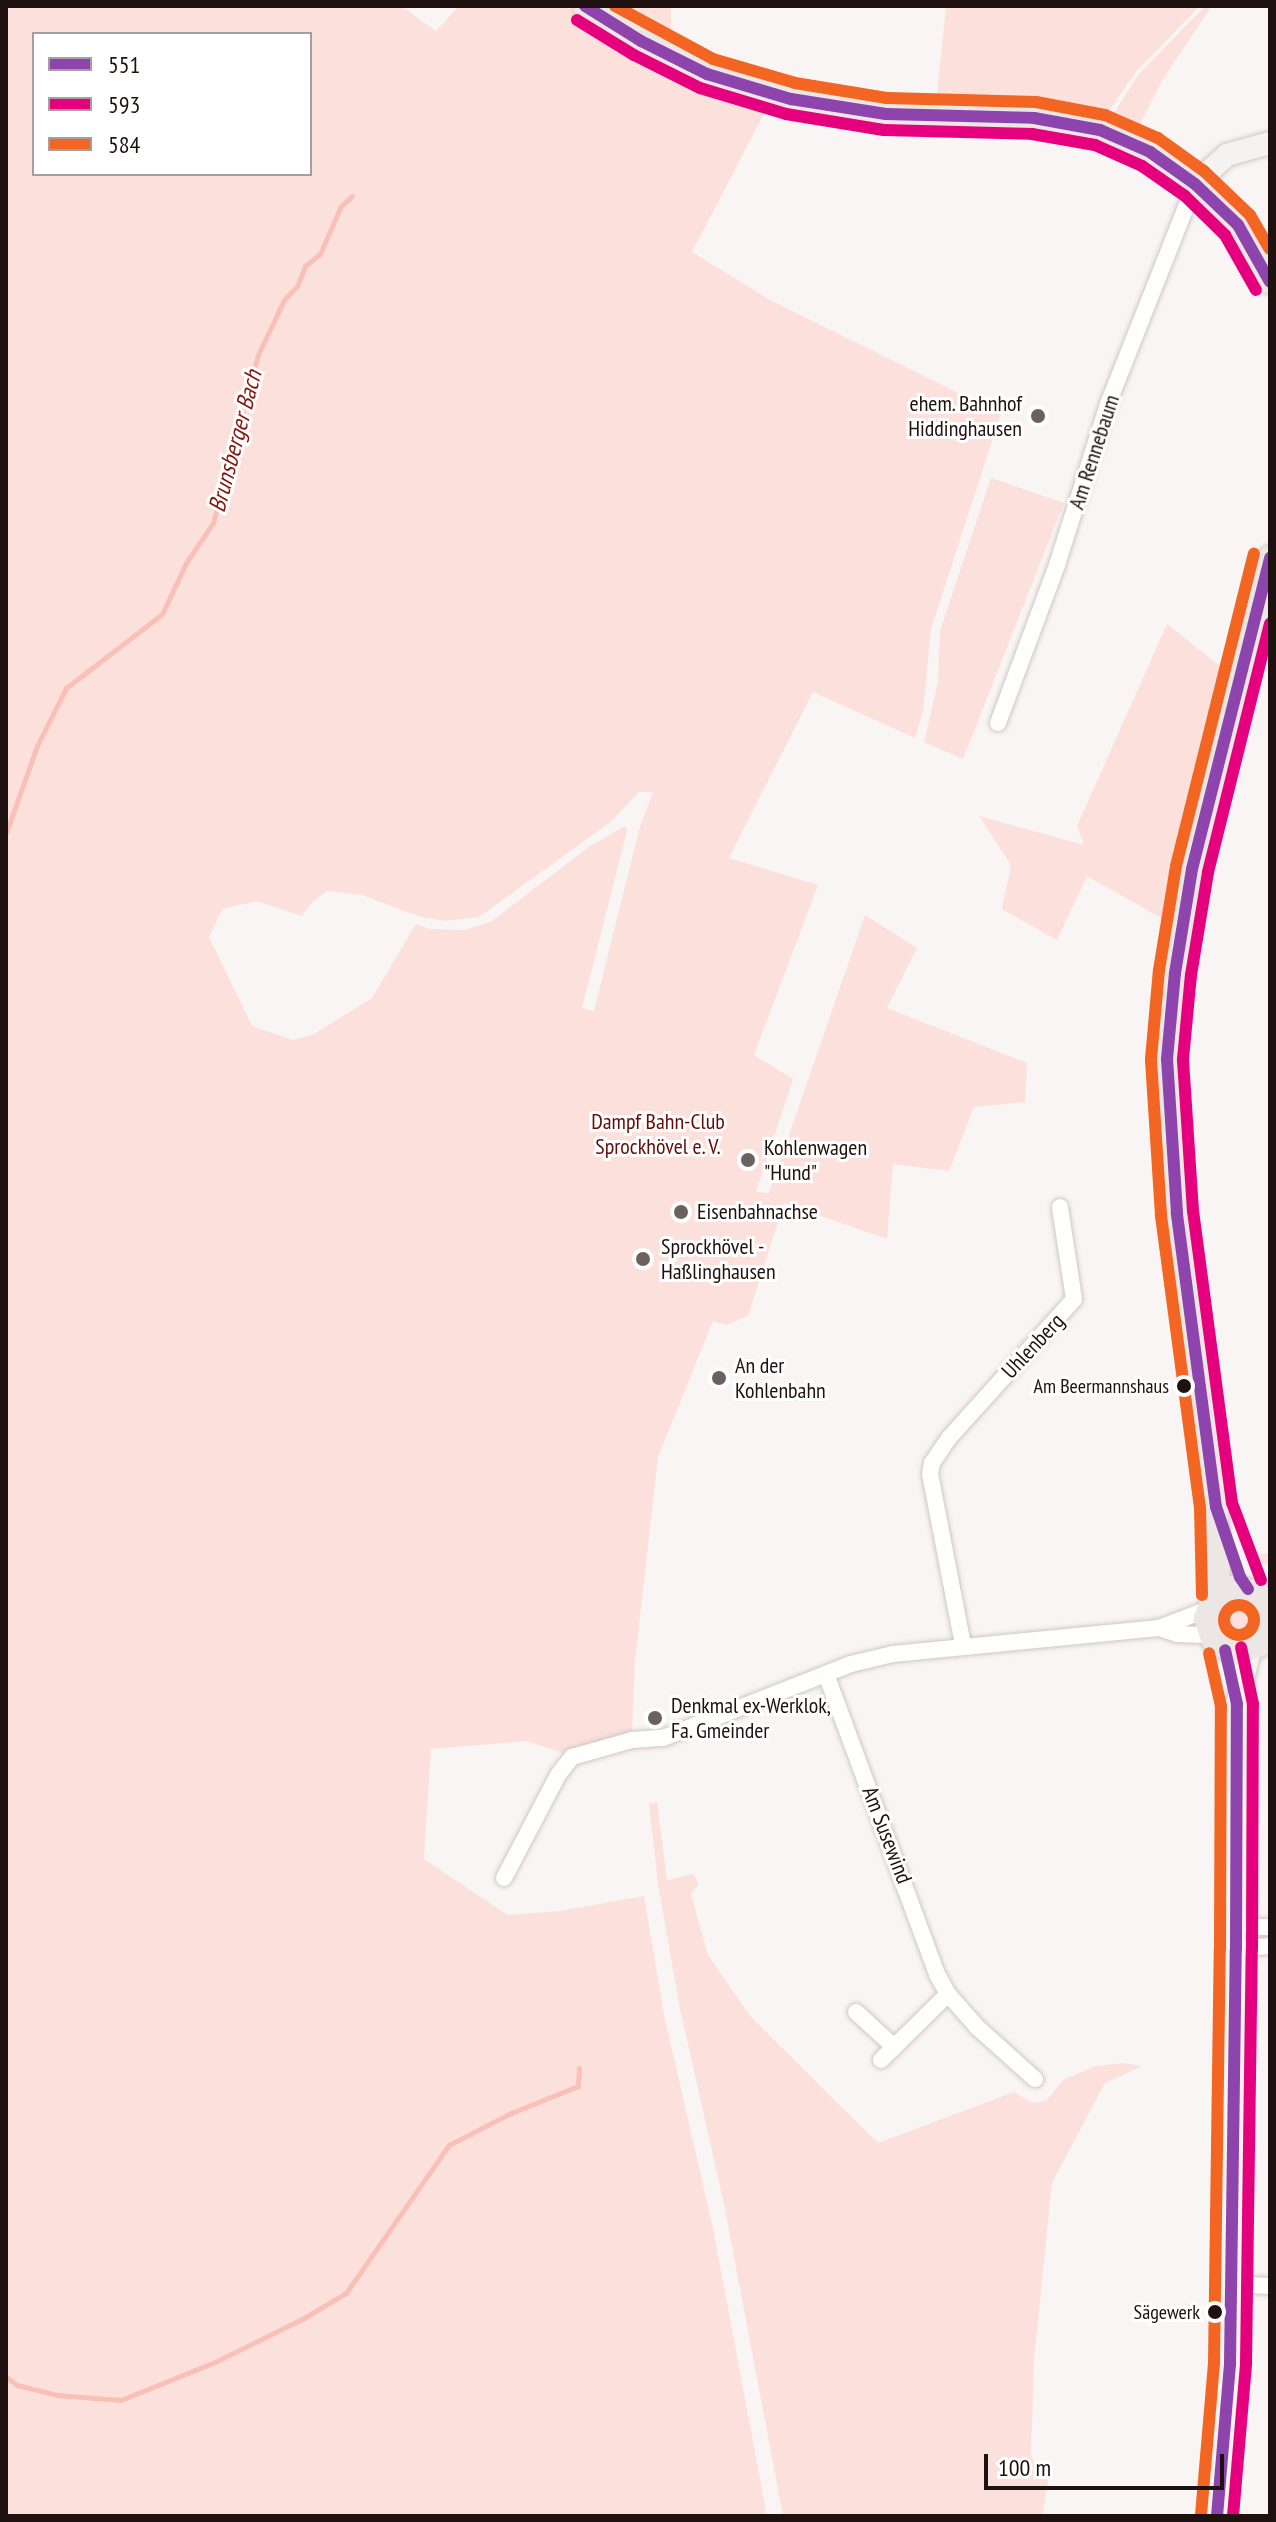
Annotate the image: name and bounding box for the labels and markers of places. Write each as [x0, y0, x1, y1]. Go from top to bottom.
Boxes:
place label: ehem. Bahnhof Hiddinghausen [908, 390, 1022, 442]
marker: ehem. Bahnhof Hiddinghausen [1029, 407, 1047, 425]
place label: Kohlenwagen "Hund" [764, 1134, 867, 1186]
marker: Kohlenwagen "Hund" [739, 1151, 757, 1169]
place label: Eisenbahnachse [697, 1199, 818, 1225]
marker: Eisenbahnachse [672, 1203, 690, 1221]
place label: Sprockhövel - Haßlinghausen [661, 1233, 776, 1284]
marker: Sprockhövel - Haßlinghausen [632, 1248, 654, 1270]
place label: An der Kohlenbahn [735, 1352, 826, 1404]
marker: An der Kohlenbahn [710, 1369, 728, 1387]
place label: Am Beermannshaus [1033, 1374, 1169, 1398]
marker: Am Beermannshaus [1176, 1378, 1192, 1394]
place label: Denkmal ex-Werklok, Fa. Gmeinder [671, 1692, 831, 1744]
marker: Denkmal ex-Werklok, Fa. Gmeinder [646, 1709, 664, 1727]
place label: Sägewerk [1134, 2300, 1200, 2324]
marker: Sägewerk [1207, 2304, 1223, 2320]

